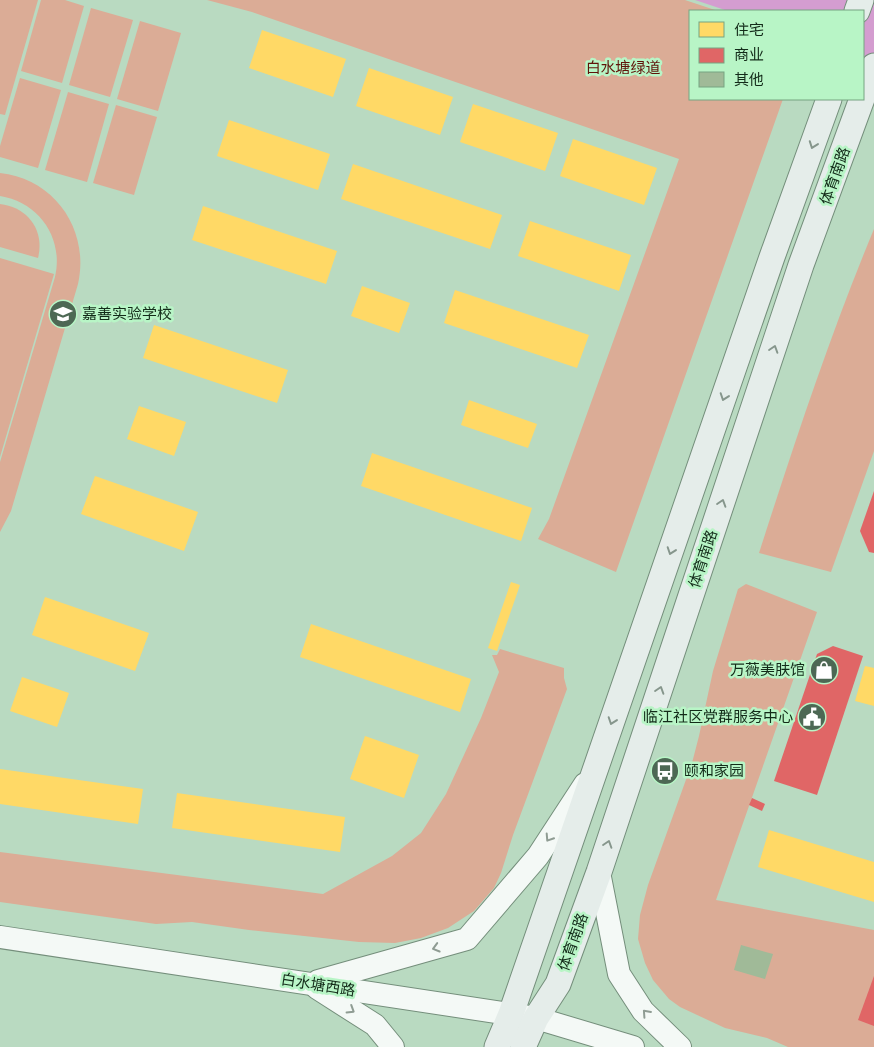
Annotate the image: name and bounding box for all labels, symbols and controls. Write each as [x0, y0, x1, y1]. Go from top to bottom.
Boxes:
legend [689, 10, 864, 100]
text: 住宅 [734, 21, 764, 39]
text: 商业 [734, 46, 764, 64]
park label: 白水塘绿道 [585, 59, 661, 77]
text: 其他 [734, 71, 764, 89]
one-way arrow [808, 140, 818, 148]
street label: 体育南路 [816, 145, 854, 207]
school or university icon: 嘉善实验学校 [48, 299, 78, 329]
place label: 嘉善实验学校 [82, 305, 172, 323]
one-way arrow [768, 345, 778, 353]
one-way arrow [720, 392, 730, 401]
one-way arrow [716, 499, 726, 507]
street label: 体育南路 [685, 528, 721, 590]
one-way arrow [666, 546, 676, 554]
shop icon: 万薇美肤馆 [809, 655, 839, 685]
place label: 万薇美肤馆 [730, 661, 805, 679]
one-way arrow [654, 686, 664, 695]
public building icon: 临江社区党群服务中心 [797, 702, 827, 732]
place label: 临江社区党群服务中心 [643, 708, 793, 726]
one-way arrow [607, 716, 617, 724]
bus stop icon: 颐和家园 [650, 756, 680, 786]
place label: 颐和家园 [684, 762, 744, 780]
one-way arrow [546, 833, 556, 842]
one-way arrow [602, 841, 612, 849]
street label: 体育南路 [554, 911, 592, 973]
one-way arrow [432, 942, 440, 952]
street label: 白水塘西路 [280, 970, 356, 1000]
one-way arrow [345, 1003, 354, 1013]
one-way arrow [642, 1010, 651, 1019]

